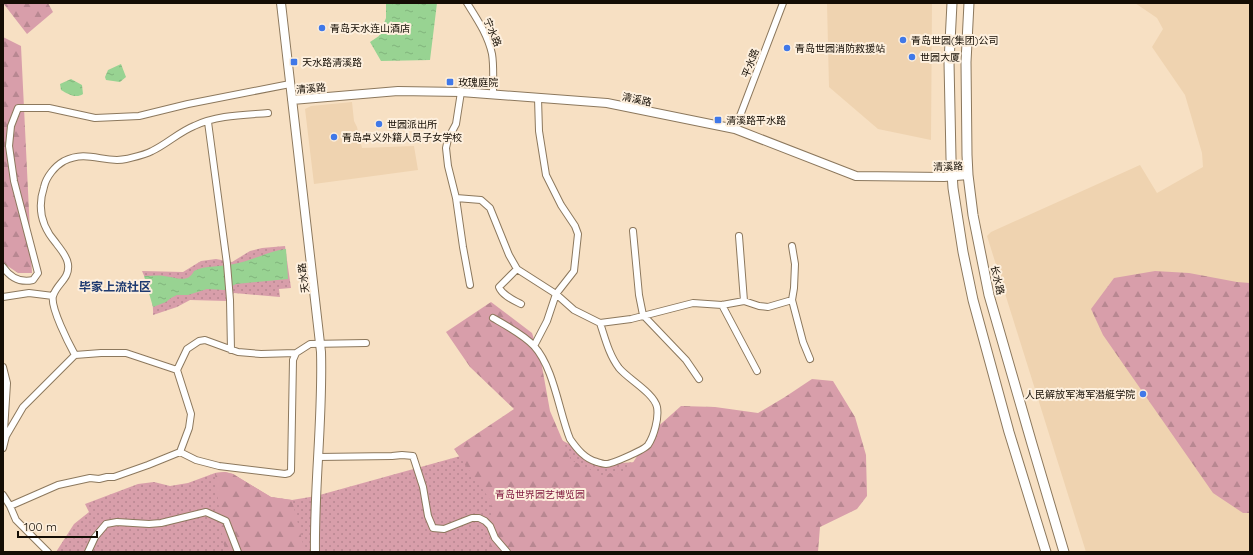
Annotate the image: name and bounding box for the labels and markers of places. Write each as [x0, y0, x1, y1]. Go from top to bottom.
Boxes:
place label: 青岛天水连山酒店 [330, 22, 410, 35]
marker: 青岛天水连山酒店 [317, 23, 327, 33]
place label: 青岛世园(集团)公司 [911, 34, 998, 47]
marker: 青岛世园(集团)公司 [898, 35, 908, 45]
place label: 青岛世园消防救援站 [795, 42, 885, 55]
marker: 青岛世园消防救援站 [782, 43, 792, 53]
place label: 世园大厦 [920, 51, 960, 64]
marker: 世园大厦 [907, 52, 917, 62]
place label: 天水路清溪路 [302, 56, 362, 69]
marker: 天水路清溪路 [289, 57, 299, 67]
place label: 玫瑰庭院 [458, 76, 498, 89]
marker: 玫瑰庭院 [445, 77, 455, 87]
place label: 清溪路平水路 [726, 114, 786, 127]
marker: 清溪路平水路 [713, 115, 723, 125]
place label: 世园派出所 [387, 118, 437, 131]
marker: 世园派出所 [374, 119, 384, 129]
place label: 青岛卓义外籍人员子女学校 [342, 131, 462, 144]
marker: 青岛卓义外籍人员子女学校 [329, 132, 339, 142]
place label: 人民解放军海军潜艇学院 [1025, 388, 1135, 401]
marker: 人民解放军海军潜艇学院 [1138, 389, 1148, 399]

